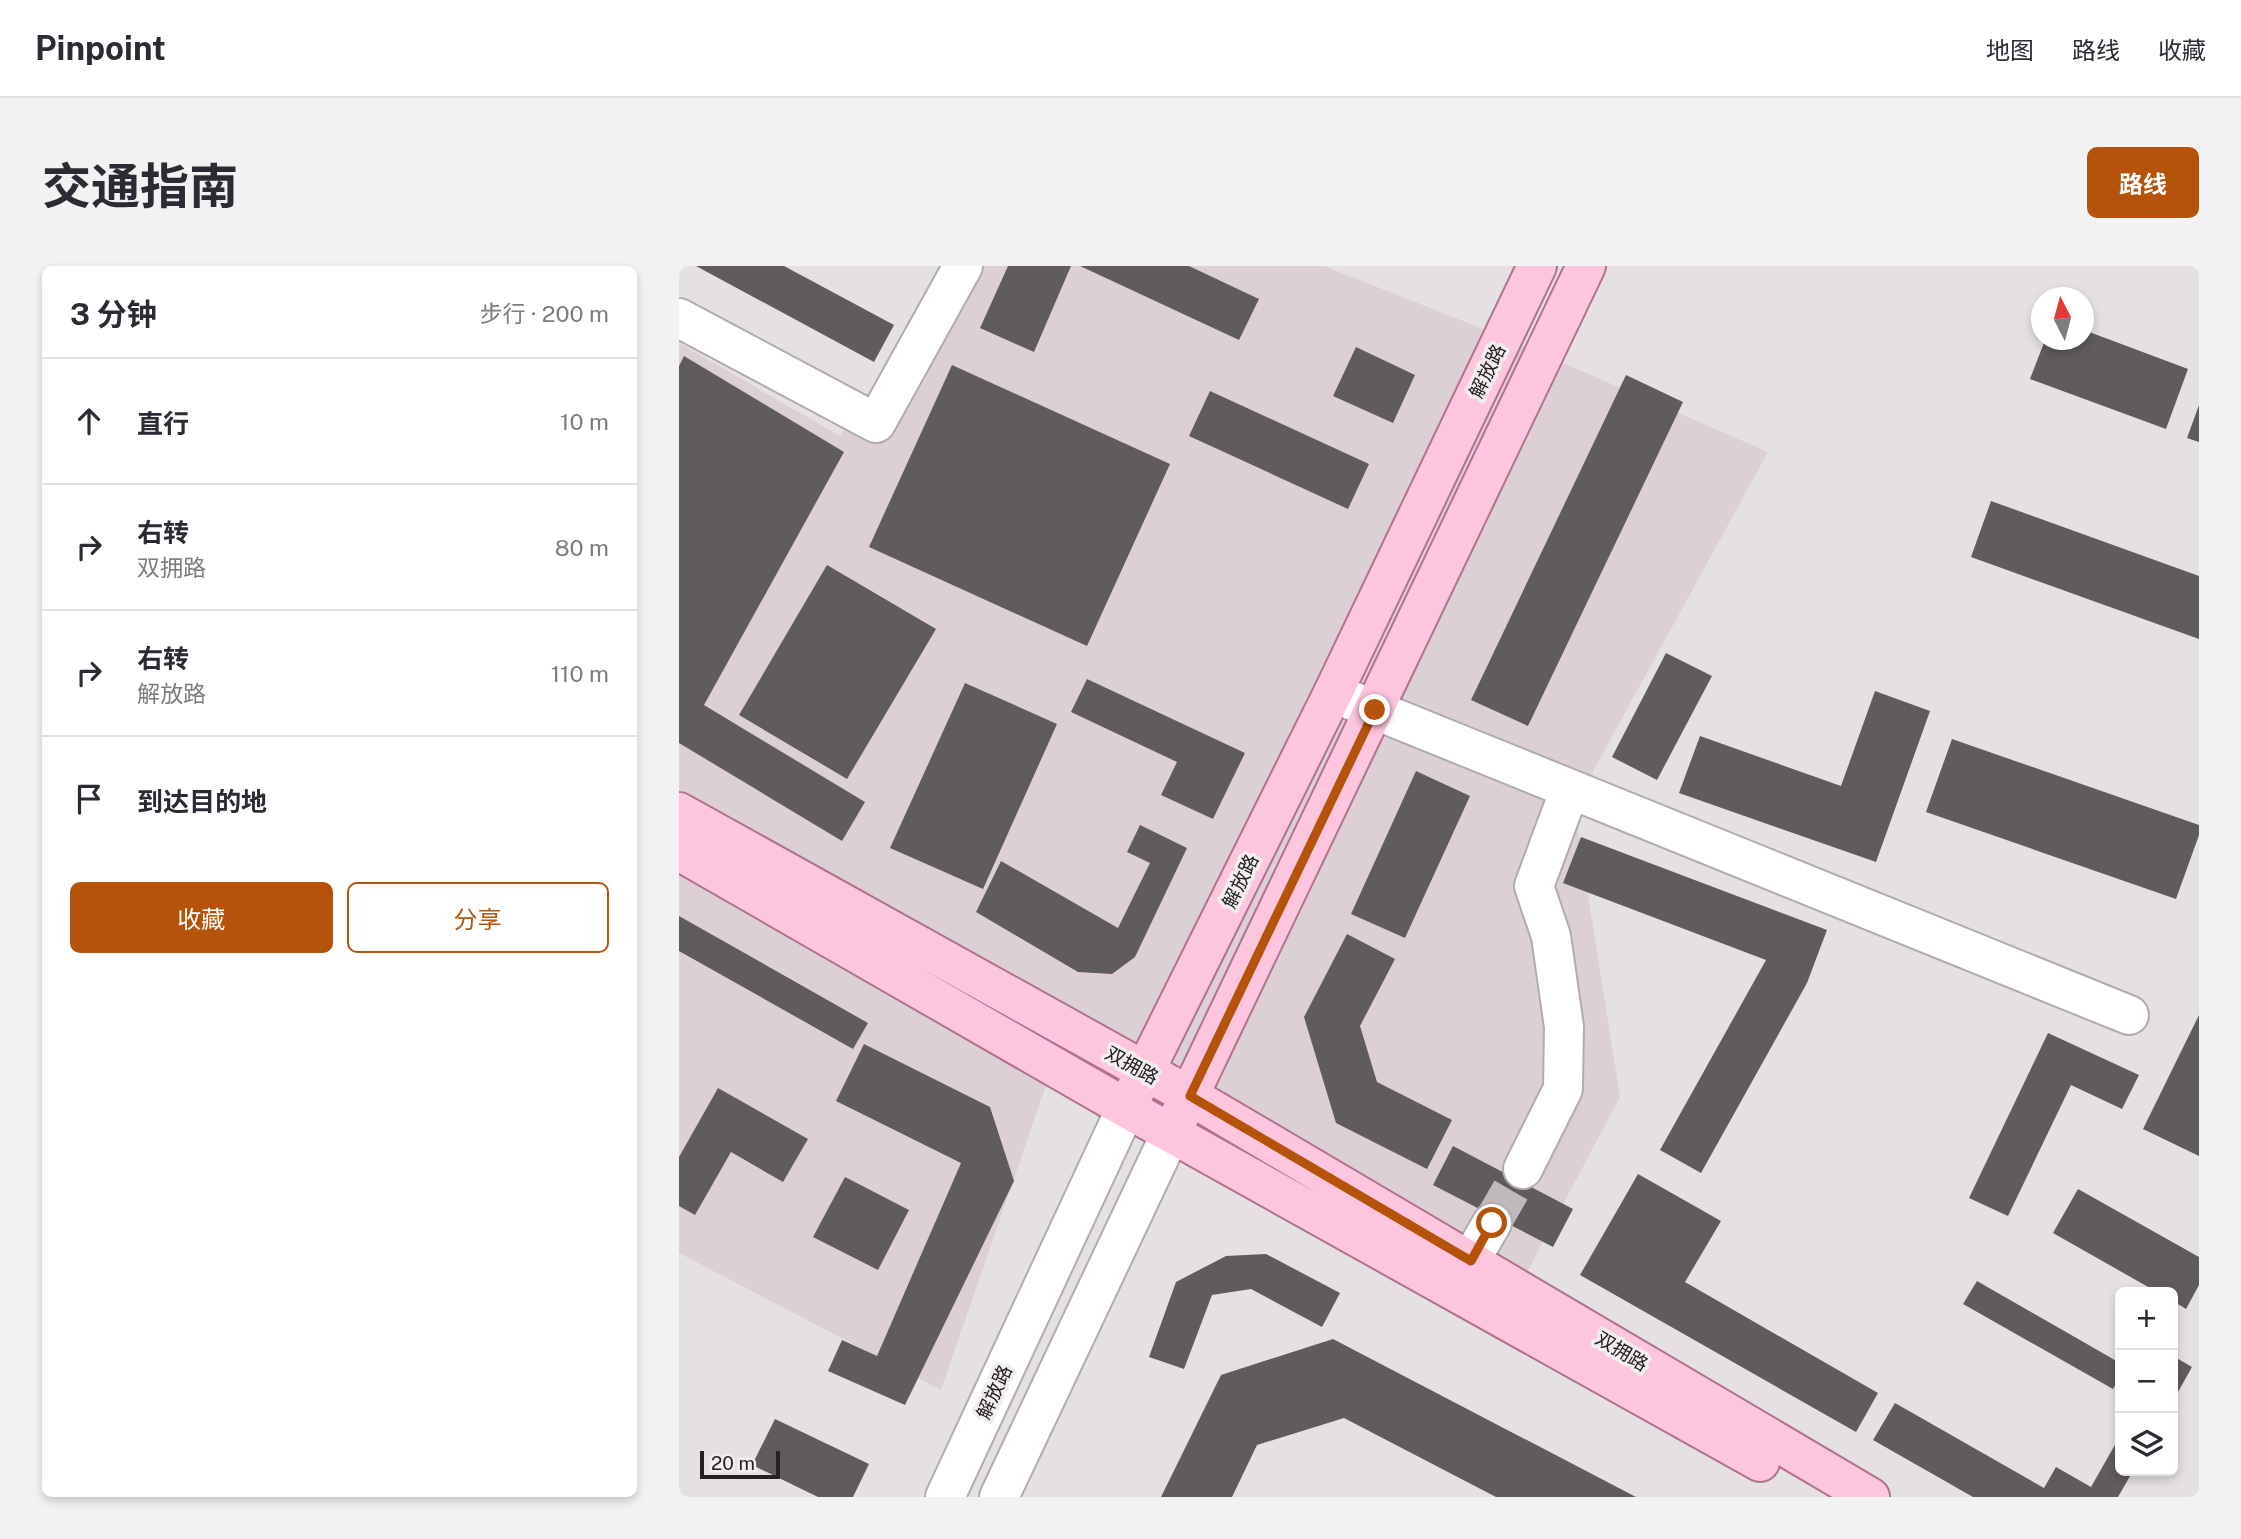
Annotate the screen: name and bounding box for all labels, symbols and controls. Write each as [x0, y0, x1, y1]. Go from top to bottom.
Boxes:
text: Pinpoint [35, 29, 166, 67]
text: 地图 [1986, 36, 2034, 64]
text: 路线 [2072, 36, 2120, 64]
text: 收藏 [2158, 36, 2206, 64]
button: 路线 [2087, 147, 2199, 218]
text: 交通指南 [42, 157, 238, 215]
north arrow [2031, 287, 2094, 350]
text: 3 分钟 [70, 296, 157, 332]
text: 步行 · 200 m [480, 300, 609, 327]
street label: 解放路 [1465, 341, 1509, 401]
icon: ahead [70, 402, 108, 440]
text: 直行 [137, 408, 189, 439]
text: 10 m [560, 408, 609, 435]
text: 右转 [137, 517, 189, 548]
icon: right [70, 528, 108, 566]
text: 80 m [555, 534, 609, 561]
text: 双拥路 [137, 554, 206, 581]
text: 右转 [137, 643, 189, 674]
icon: right [70, 654, 108, 692]
text: 110 m [551, 660, 609, 687]
text: 解放路 [137, 680, 206, 707]
route end [1359, 694, 1390, 725]
icon: arrive [70, 780, 108, 818]
text: 到达目的地 [137, 786, 267, 817]
street label: 解放路 [1218, 851, 1262, 911]
button: 收藏 [70, 882, 333, 953]
button: 分享 [347, 882, 609, 953]
street label: 双拥路 [1102, 1042, 1162, 1088]
route start [1476, 1207, 1507, 1238]
map controls [2115, 1287, 2178, 1476]
button: + [2115, 1287, 2178, 1350]
street label: 双拥路 [1592, 1327, 1652, 1375]
button: − [2115, 1350, 2178, 1413]
street label: 解放路 [972, 1362, 1016, 1422]
button: layers [2115, 1413, 2178, 1476]
scale bar [700, 1448, 781, 1480]
text: 20 m [711, 1452, 755, 1474]

